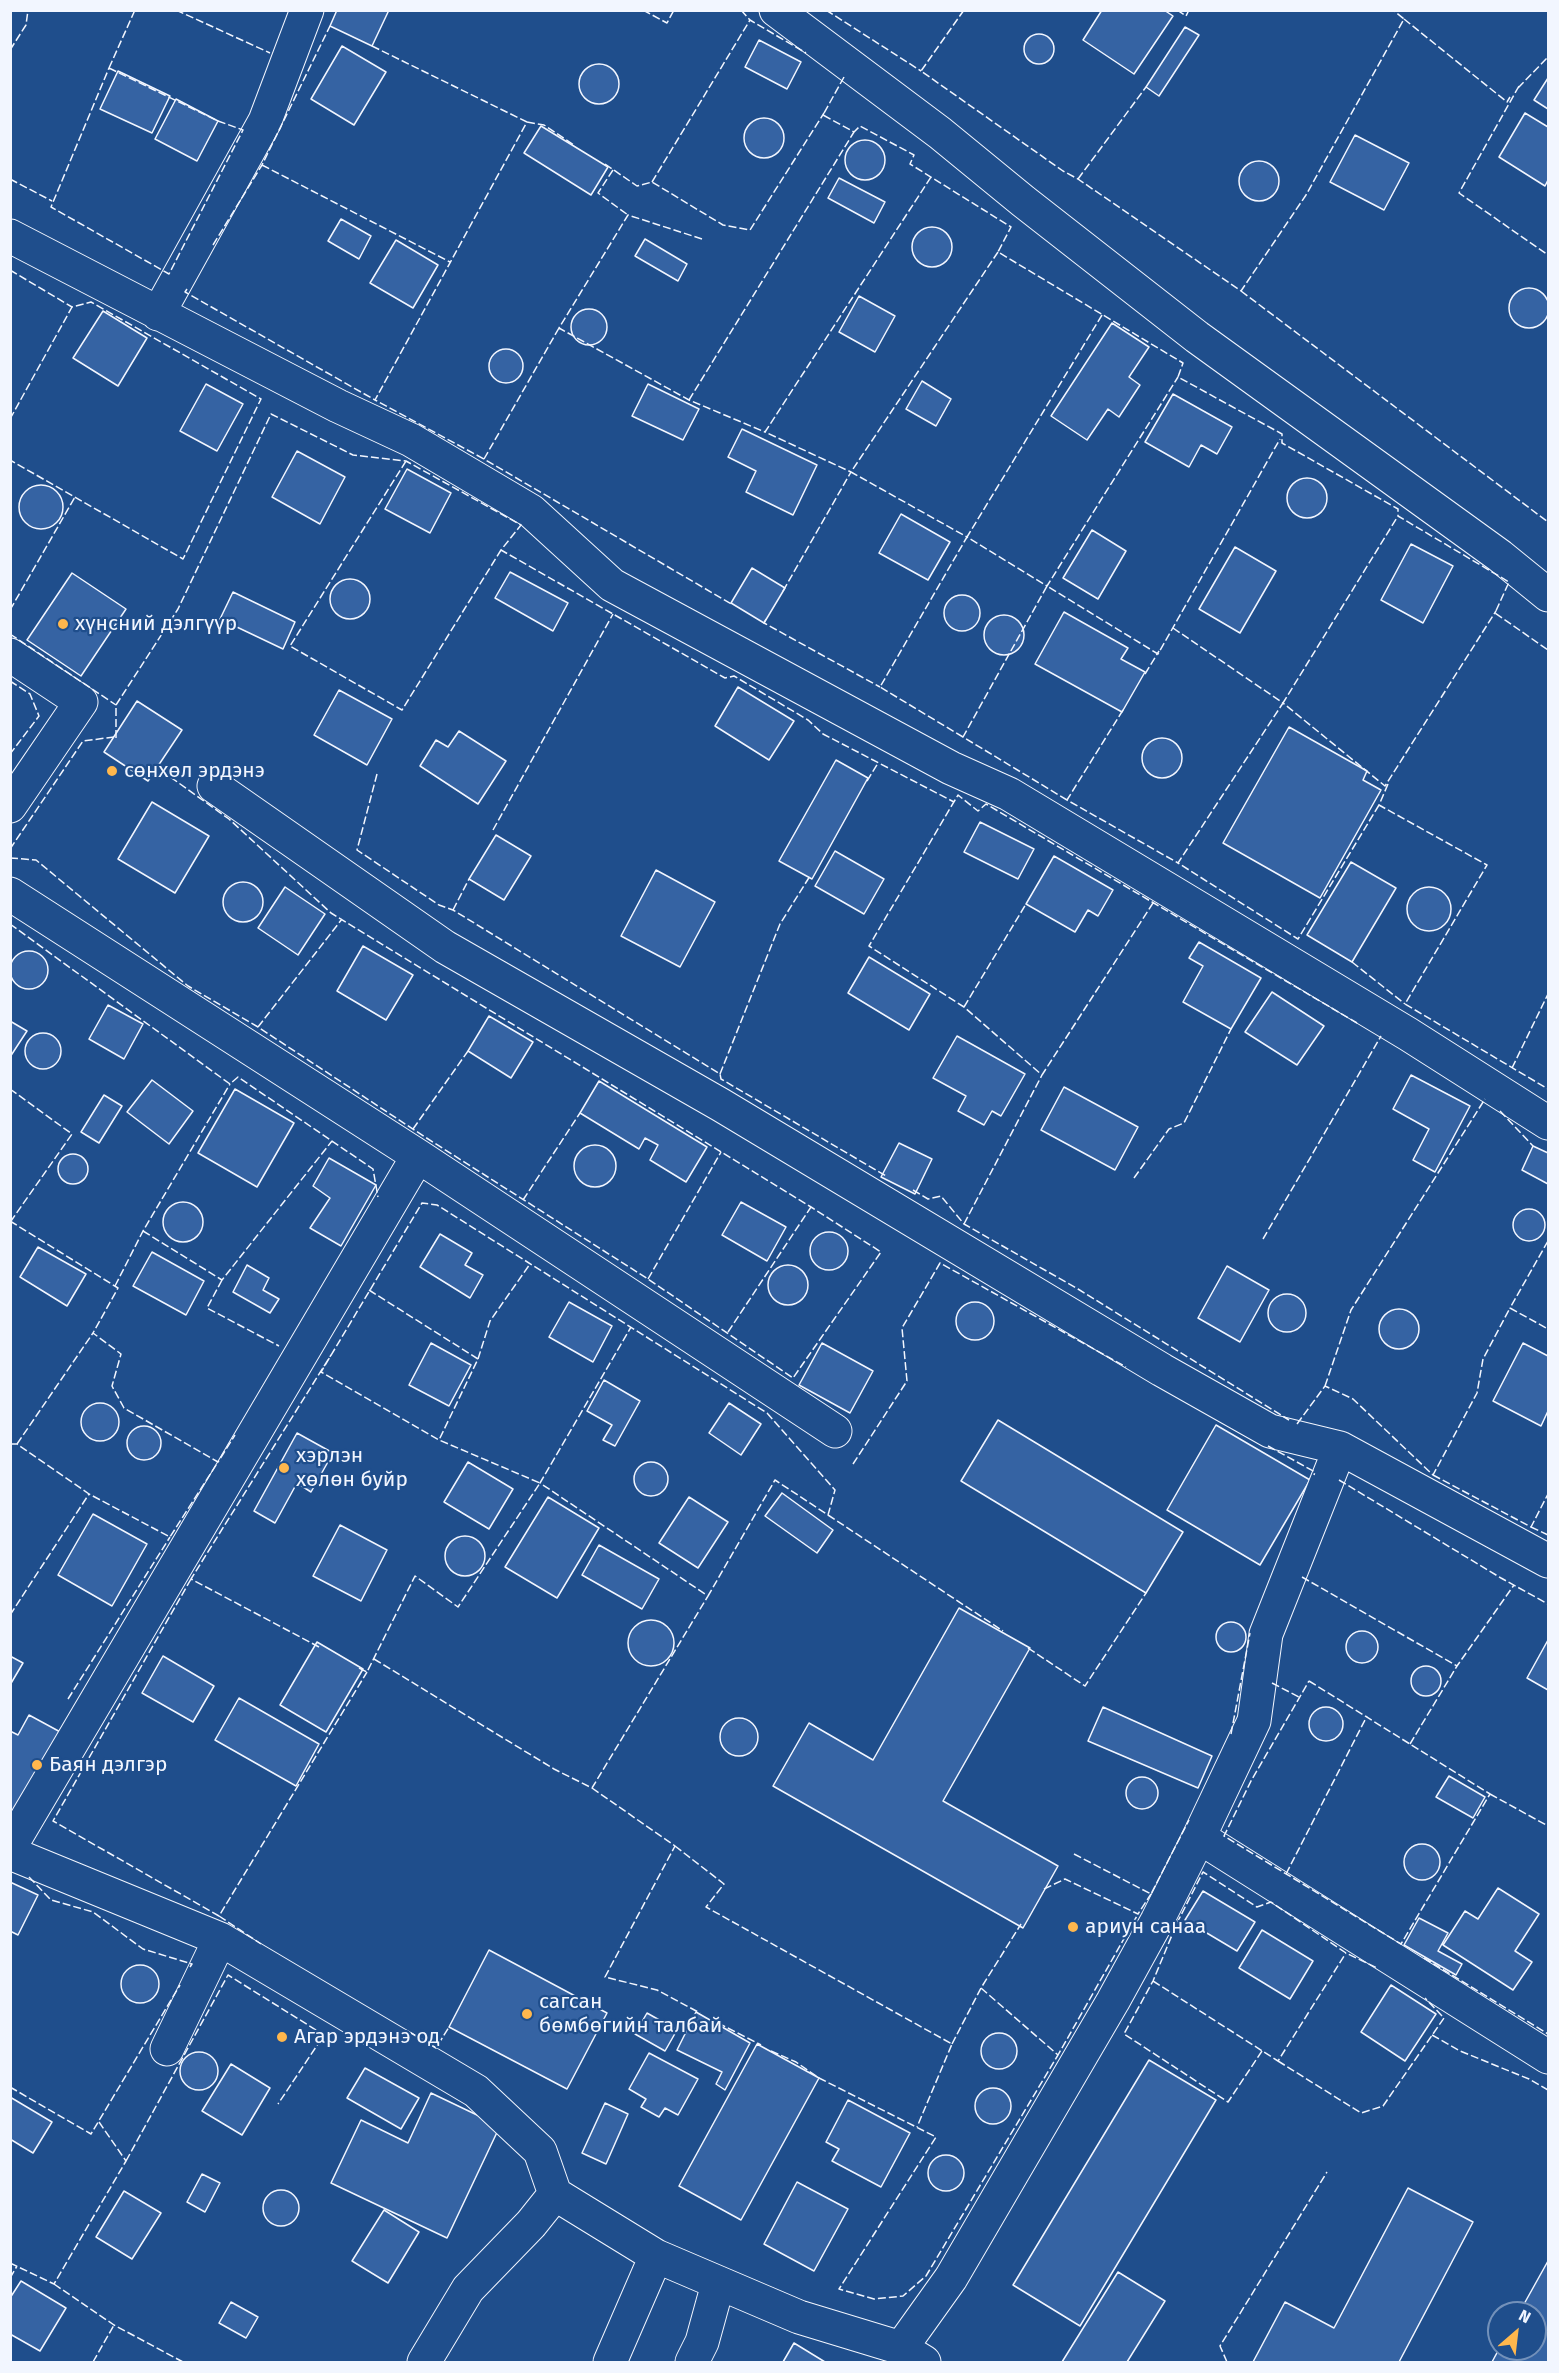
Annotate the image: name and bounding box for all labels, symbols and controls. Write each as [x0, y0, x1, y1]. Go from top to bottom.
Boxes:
place label: хүнсний дэлгүүр [75, 611, 237, 637]
marker: хүнсний дэлгүүр [56, 617, 70, 631]
place label: сөнхөл эрдэнэ [124, 758, 265, 784]
marker: сөнхөл эрдэнэ [105, 764, 119, 778]
place label: хэрлэн хөлөн буйр [296, 1443, 408, 1493]
marker: хэрлэн хөлөн буйр [277, 1461, 291, 1475]
place label: Баян дэлгэр [49, 1752, 167, 1778]
marker: Баян дэлгэр [30, 1758, 44, 1772]
place label: ариун санаа [1085, 1914, 1206, 1940]
marker: ариун санаа [1066, 1920, 1080, 1934]
place label: сагсан бөмбөгийн талбай [539, 1989, 722, 2039]
marker: сагсан бөмбөгийн талбай [520, 2007, 534, 2021]
place label: Агар эрдэнэ од [294, 2024, 440, 2050]
marker: Агар эрдэнэ од [275, 2030, 289, 2044]
north arrow [1487, 2301, 1547, 2361]
text: N [1516, 2306, 1534, 2327]

